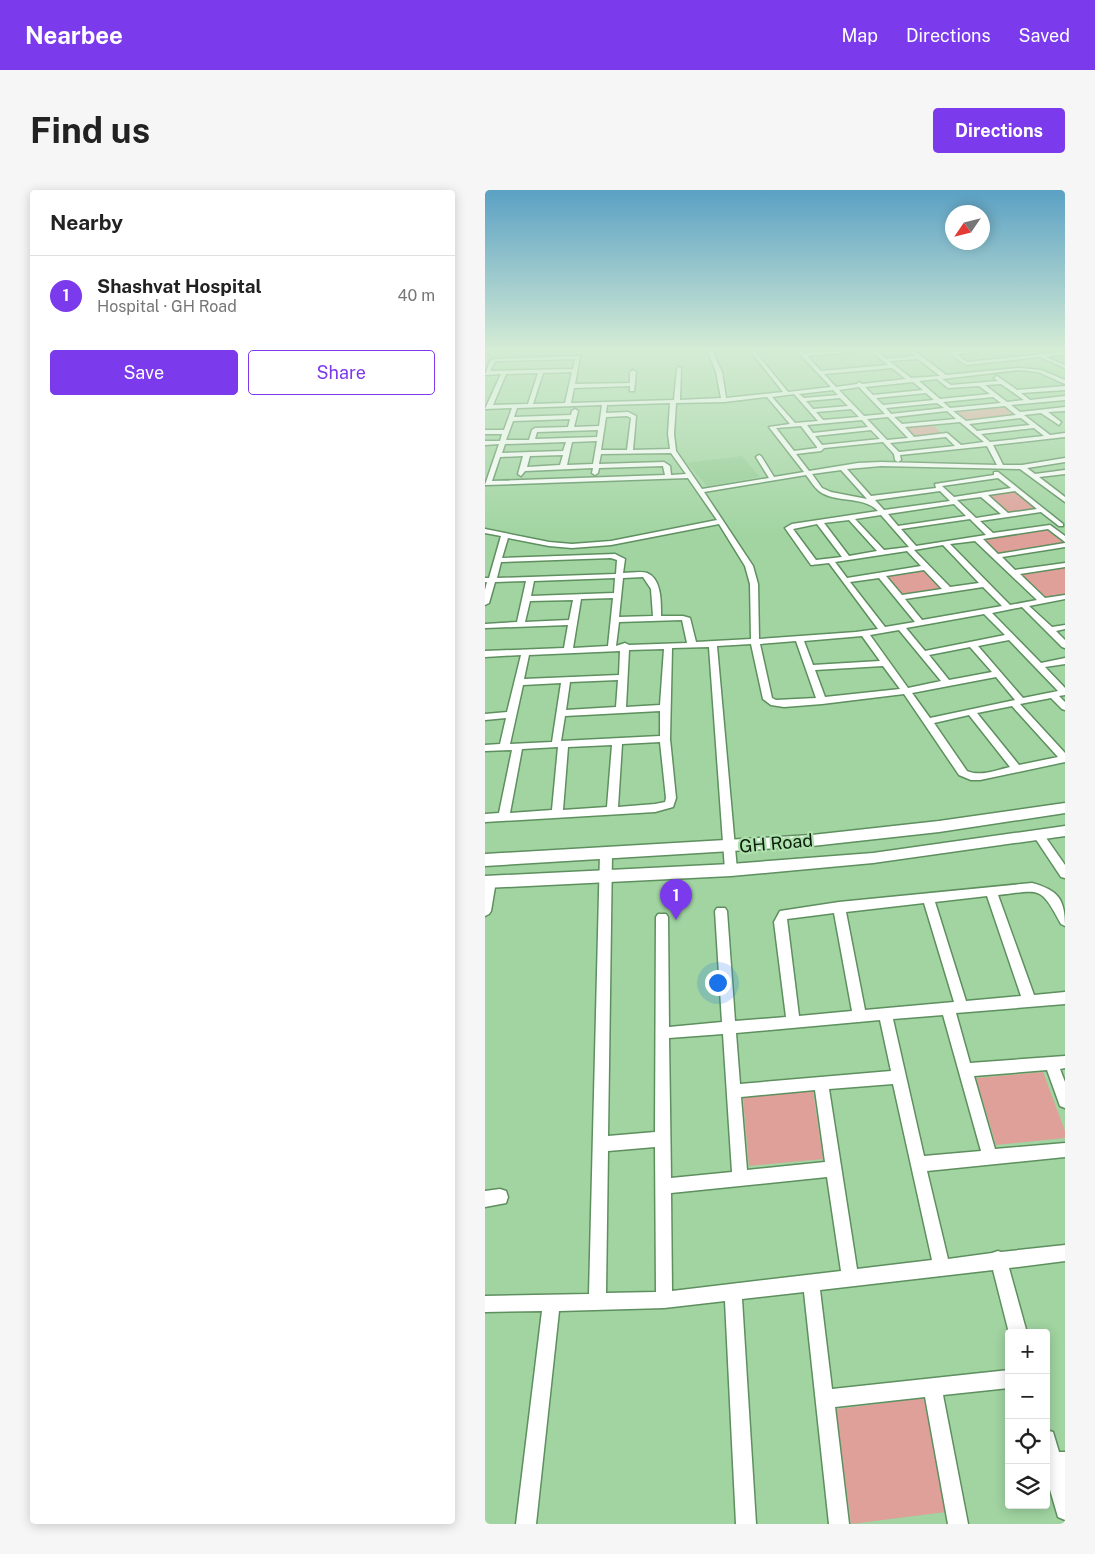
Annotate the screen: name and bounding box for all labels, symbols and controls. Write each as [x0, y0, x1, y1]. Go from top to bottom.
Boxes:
text: Nearbee [25, 21, 123, 49]
text: Map [841, 25, 878, 46]
text: Directions [906, 25, 991, 46]
text: Saved [1019, 25, 1070, 46]
button: Directions [933, 108, 1065, 153]
text: Find us [30, 110, 150, 151]
north arrow [945, 205, 990, 250]
text: Nearby [50, 210, 123, 235]
text: Shashvat Hospital [97, 275, 262, 297]
text: 1 [63, 286, 69, 305]
text: 40 m [397, 286, 435, 305]
text: Hospital · GH Road [97, 297, 237, 316]
button: Save [50, 350, 238, 395]
button: Share [248, 350, 435, 395]
street label: GH Road [738, 829, 814, 857]
pin: 1 [660, 879, 692, 920]
your location [705, 970, 731, 996]
map controls [1005, 1329, 1050, 1509]
button: + [1005, 1329, 1050, 1374]
button: − [1005, 1374, 1050, 1419]
button: locate [1005, 1419, 1050, 1464]
button: layers [1005, 1464, 1050, 1509]

